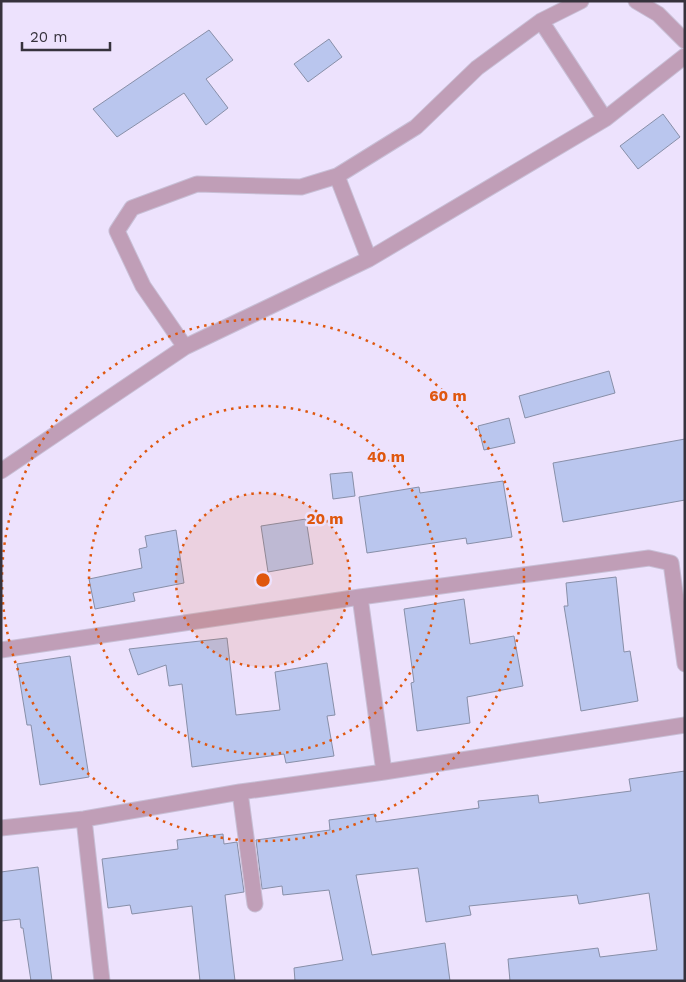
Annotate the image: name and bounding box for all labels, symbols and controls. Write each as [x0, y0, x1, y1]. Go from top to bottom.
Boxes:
scale bar [22, 20, 110, 52]
text: 20 m [30, 28, 68, 46]
text: 60 m [429, 387, 467, 405]
text: 40 m [367, 448, 405, 466]
text: 20 m [306, 510, 344, 528]
centre of rings [254, 571, 272, 589]

